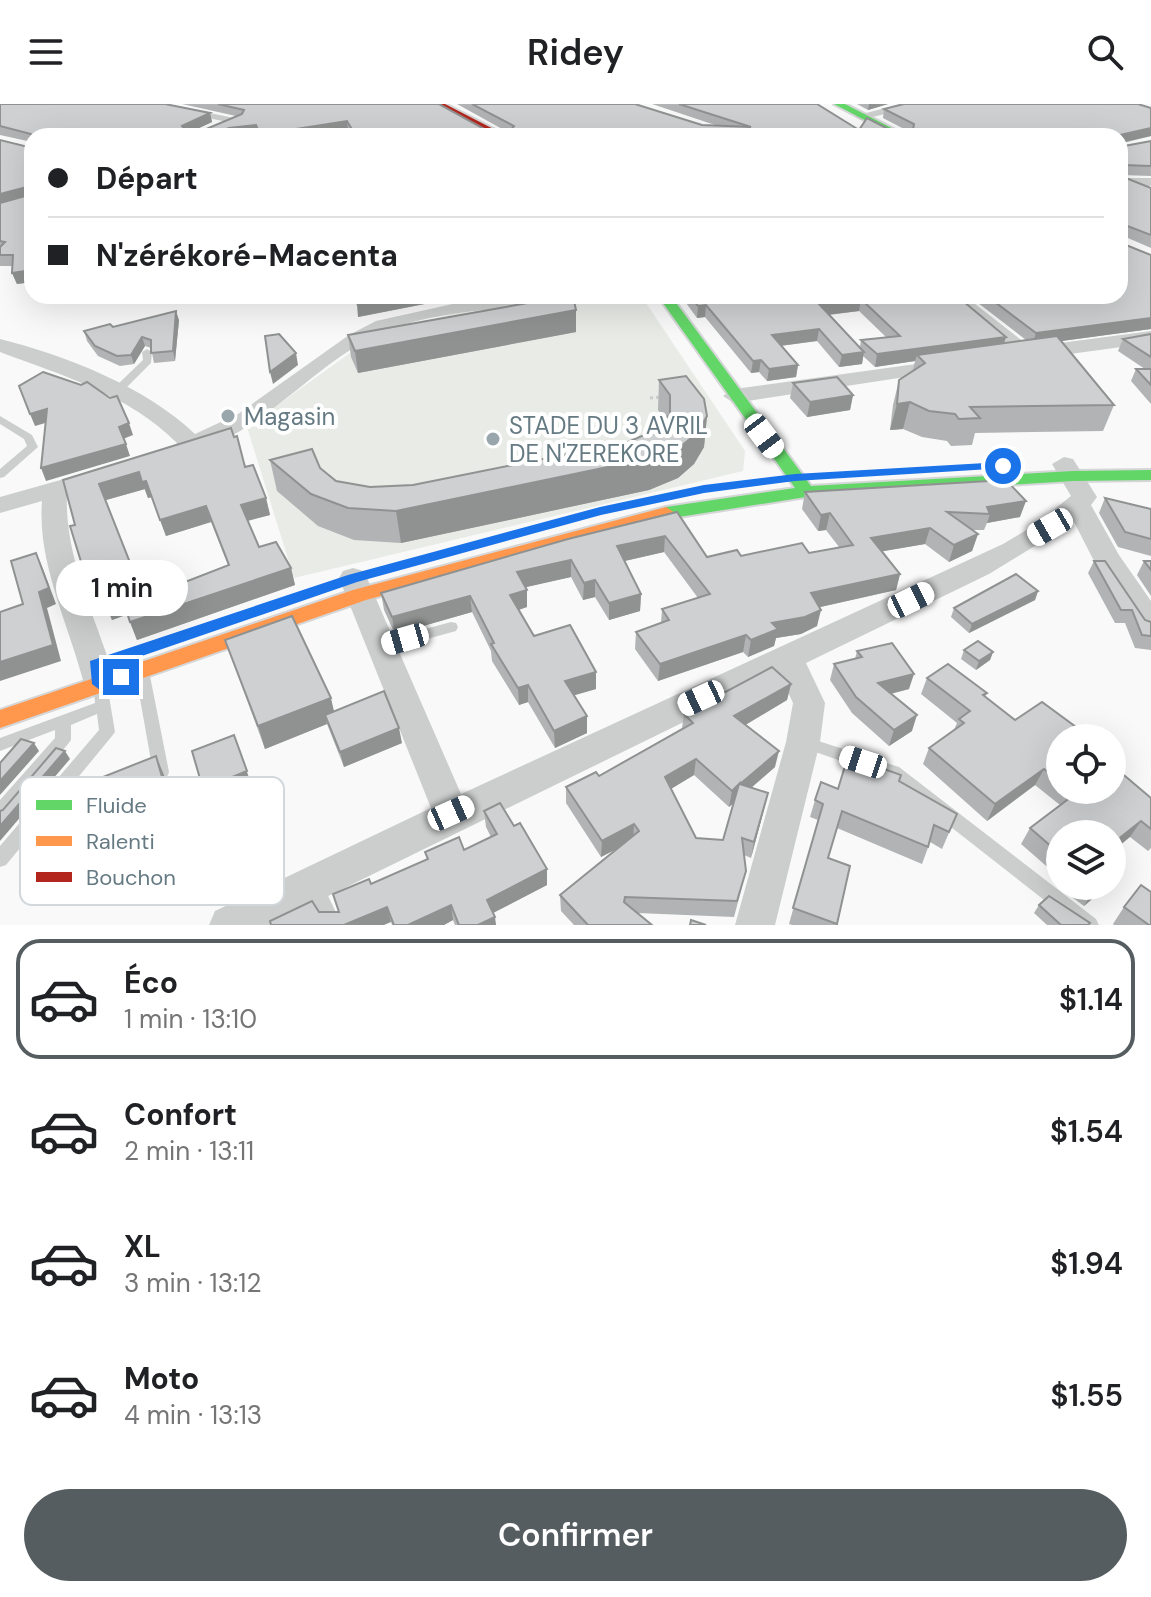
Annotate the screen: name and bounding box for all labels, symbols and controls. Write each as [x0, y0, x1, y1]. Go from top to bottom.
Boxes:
text: Ridey [527, 29, 624, 76]
icon: menu [24, 30, 68, 74]
icon: search [1083, 30, 1127, 74]
text: Départ [96, 159, 198, 198]
text: N'zérékoré-Macenta [96, 236, 398, 275]
place label: Magasin [244, 401, 335, 432]
marker: Magasin [219, 407, 237, 425]
place label: STADE DU 3 AVRIL DE N'ZEREKORE [509, 410, 708, 469]
car [740, 410, 788, 462]
marker: STADE DU 3 AVRIL DE N'ZEREKORE [484, 430, 502, 448]
route start [985, 448, 1021, 484]
car [1023, 505, 1077, 549]
callout: 1 min [55, 561, 187, 617]
text: 1 min [91, 571, 153, 605]
car [884, 579, 938, 621]
car [379, 621, 431, 657]
route end [103, 659, 139, 695]
car [674, 677, 728, 719]
map controls [1046, 724, 1126, 900]
button: locate [1046, 724, 1126, 804]
car [836, 743, 890, 781]
legend [20, 777, 284, 905]
text: Fluide [86, 791, 147, 820]
car [424, 792, 478, 834]
button: layers [1046, 820, 1126, 900]
text: Ralenti [86, 827, 155, 856]
text: Bouchon [86, 863, 176, 892]
icon: car [28, 963, 100, 1035]
text: Éco [124, 963, 178, 1002]
text: $1.14 [1059, 980, 1123, 1019]
text: 1 min · 13:10 [124, 1002, 257, 1036]
icon: car [28, 1095, 100, 1167]
text: Confort [124, 1095, 237, 1134]
text: $1.54 [1050, 1112, 1123, 1151]
text: 2 min · 13:11 [124, 1134, 254, 1168]
icon: car [28, 1227, 100, 1299]
text: XL [124, 1227, 161, 1266]
text: $1.94 [1050, 1244, 1123, 1283]
text: 3 min · 13:12 [124, 1266, 261, 1300]
icon: car [28, 1359, 100, 1431]
text: Moto [124, 1359, 199, 1398]
text: $1.55 [1050, 1376, 1123, 1415]
text: 4 min · 13:13 [124, 1398, 262, 1432]
button: Confirmer [24, 1489, 1127, 1581]

